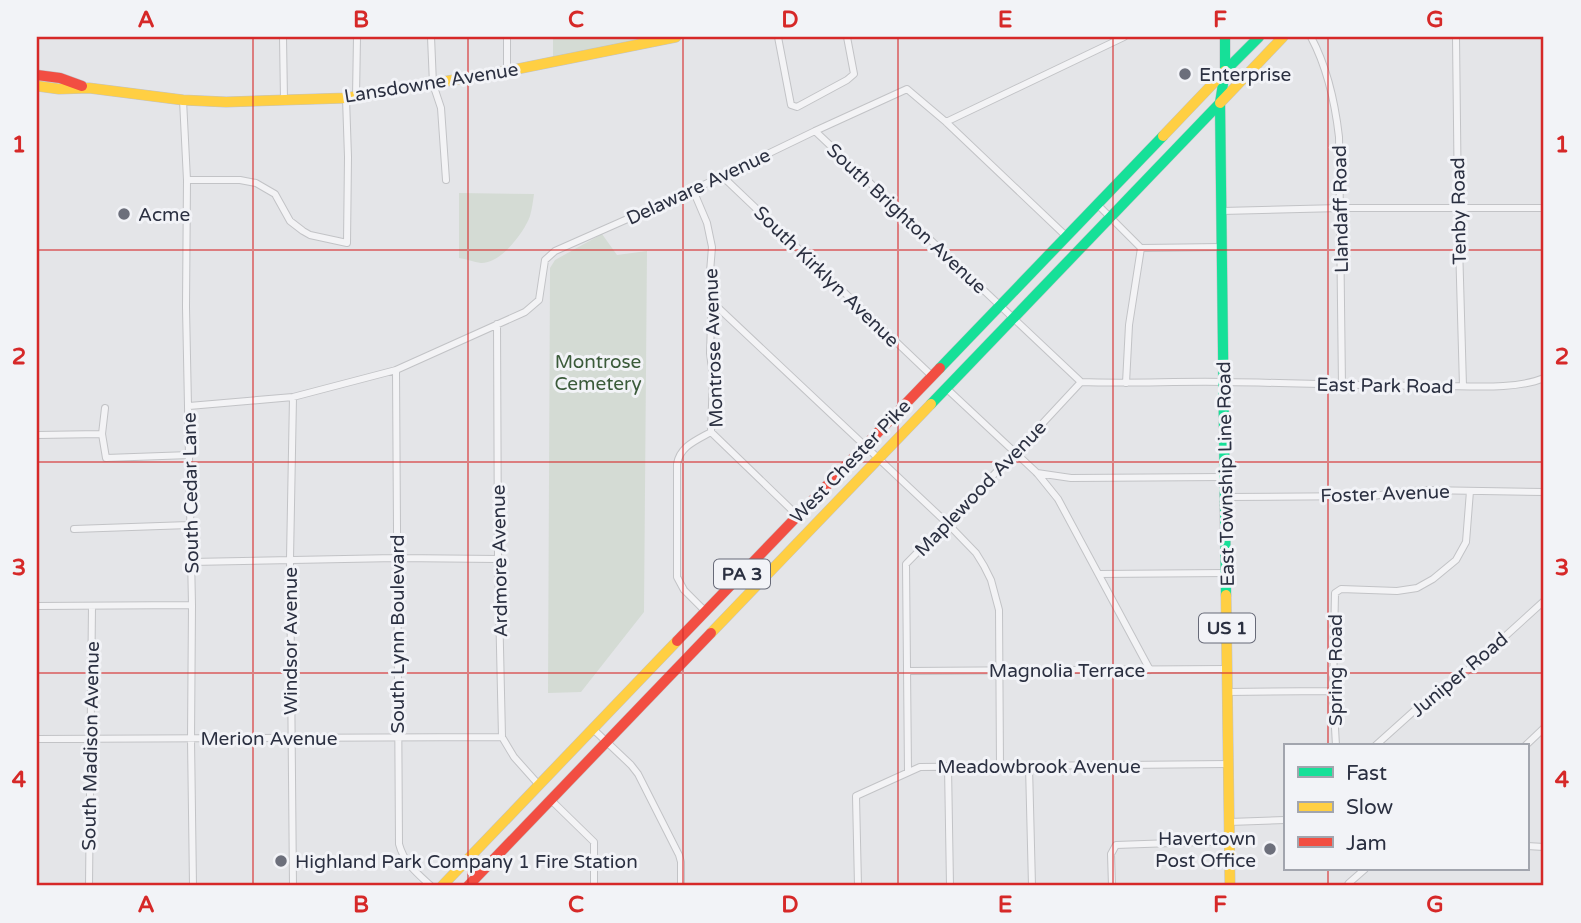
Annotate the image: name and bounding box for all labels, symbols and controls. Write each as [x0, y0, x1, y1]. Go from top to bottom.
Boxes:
text: A [137, 6, 155, 34]
text: B [353, 6, 369, 34]
text: C [568, 6, 584, 34]
text: D [781, 6, 799, 34]
text: E [998, 6, 1012, 34]
text: F [1213, 6, 1227, 34]
text: G [1426, 6, 1444, 34]
street label: Lansdowne Avenue [342, 58, 520, 108]
place label: Enterprise [1199, 64, 1291, 86]
marker: Enterprise [1177, 66, 1193, 82]
text: 1 [12, 131, 26, 159]
text: 1 [1555, 131, 1569, 159]
street label: South Brighton Avenue [822, 139, 991, 298]
street label: Delaware Avenue [623, 144, 774, 230]
street label: Llandaff Road [1329, 145, 1353, 273]
street label: Tenby Road [1447, 157, 1471, 265]
street label: South Kirklyn Avenue [749, 202, 903, 352]
place label: Acme [138, 204, 190, 226]
marker: Acme [116, 206, 132, 222]
street label: Montrose Avenue [700, 268, 728, 428]
text: 2 [12, 343, 26, 371]
text: 2 [1555, 343, 1569, 371]
park label: Montrose Cemetery [554, 351, 642, 395]
street label: East Township Line Road [1213, 361, 1239, 587]
street label: East Park Road [1316, 374, 1454, 398]
street label: West Chester Pike [786, 395, 915, 528]
street label: South Cedar Lane [179, 412, 203, 574]
street label: Maplewood Avenue [911, 417, 1051, 561]
street label: Foster Avenue [1320, 481, 1450, 507]
street label: Ardmore Avenue [488, 484, 512, 638]
street label: South Lynn Boulevard [387, 534, 409, 734]
text: 3 [12, 554, 26, 582]
text: 3 [1555, 554, 1569, 582]
road number: PA 3 [714, 560, 770, 588]
street label: Windsor Avenue [280, 567, 302, 715]
road number: US 1 [1199, 614, 1255, 642]
street label: Spring Road [1325, 614, 1347, 726]
street label: Juniper Road [1407, 628, 1512, 722]
street label: South Madison Avenue [78, 641, 104, 851]
street label: Magnolia Terrace [989, 660, 1145, 682]
street label: Merion Avenue [201, 728, 337, 750]
legend [1284, 744, 1528, 870]
street label: Meadowbrook Avenue [937, 756, 1141, 778]
text: Fast [1346, 761, 1387, 786]
text: 4 [12, 766, 27, 794]
text: 4 [1555, 766, 1570, 794]
text: Slow [1346, 795, 1394, 820]
place label: Havertown Post Office [1155, 828, 1256, 872]
text: Jam [1346, 831, 1387, 856]
marker: Havertown Post Office [1262, 841, 1278, 857]
place label: Highland Park Company 1 Fire Station [295, 851, 638, 873]
marker: Highland Park Company 1 Fire Station [273, 853, 289, 869]
text: A [137, 891, 155, 919]
text: B [353, 891, 369, 919]
text: C [568, 891, 584, 919]
text: D [781, 891, 799, 919]
text: E [998, 891, 1012, 919]
text: F [1213, 891, 1227, 919]
text: G [1426, 891, 1444, 919]

